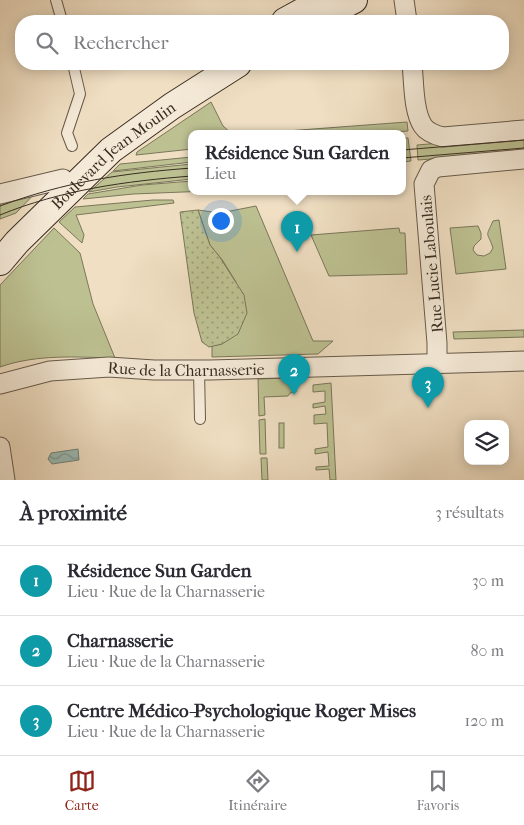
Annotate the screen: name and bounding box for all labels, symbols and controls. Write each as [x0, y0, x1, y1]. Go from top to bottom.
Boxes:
search box [15, 15, 509, 70]
icon: search [33, 29, 61, 57]
text: Rechercher [73, 32, 169, 54]
street label: Boulevard Jean Moulin [47, 97, 180, 213]
popup [188, 130, 406, 195]
text: Résidence Sun Garden [205, 142, 389, 164]
text: Lieu [205, 164, 236, 183]
street label: Rue Lucie Laboulais [416, 194, 447, 334]
your location [208, 208, 234, 234]
pin: 1 [281, 211, 313, 252]
pin: 2 [278, 354, 310, 395]
street label: Rue de la Charnasserie [107, 358, 265, 380]
pin: 3 [412, 367, 444, 408]
map controls [464, 420, 509, 465]
button: layers [464, 420, 509, 465]
text: À proximité [20, 501, 127, 525]
text: 3 résultats [435, 503, 504, 522]
text: Résidence Sun Garden [67, 560, 251, 582]
text: 1 [33, 571, 39, 590]
text: 30 m [472, 571, 504, 590]
text: Lieu · Rue de la Charnasserie [67, 582, 265, 601]
text: Charnasserie [67, 630, 174, 652]
text: 2 [32, 641, 40, 660]
text: 80 m [470, 641, 504, 660]
text: Lieu · Rue de la Charnasserie [67, 652, 265, 671]
text: Centre Médico-Psychologique Roger Mises [67, 700, 416, 722]
text: 3 [33, 711, 39, 730]
text: 120 m [465, 711, 504, 730]
text: Lieu · Rue de la Charnasserie [67, 722, 265, 741]
tab: Carte [65, 767, 99, 814]
tab: Itinéraire [228, 767, 287, 814]
tab: Favoris [417, 767, 459, 814]

